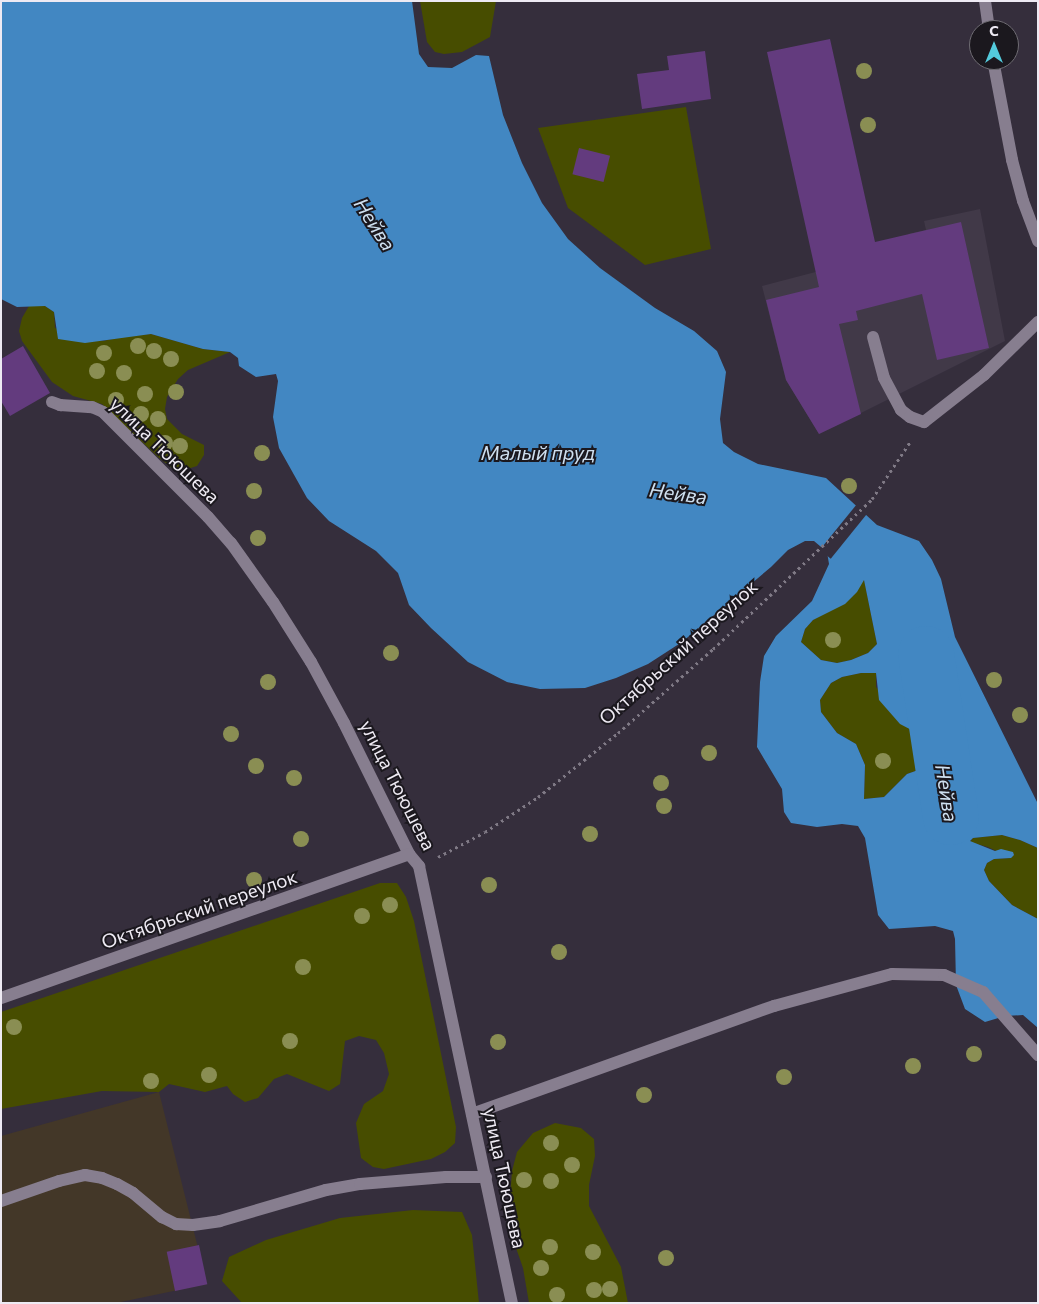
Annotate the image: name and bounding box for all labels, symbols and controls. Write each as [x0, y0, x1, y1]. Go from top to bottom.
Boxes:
north arrow [969, 20, 1019, 70]
text: С [989, 22, 999, 39]
water label: Нейва [349, 193, 401, 255]
street label: улица Тююшева [106, 392, 224, 508]
water label: Малый пруд [481, 440, 595, 464]
water label: Нейва [648, 477, 708, 509]
street label: Октябрьский переулок [594, 575, 762, 729]
street label: улица Тююшева [355, 716, 441, 854]
water label: Нейва [931, 762, 963, 824]
street label: Октябрьский переулок [98, 865, 300, 953]
street label: улица Тююшева [479, 1106, 531, 1250]

